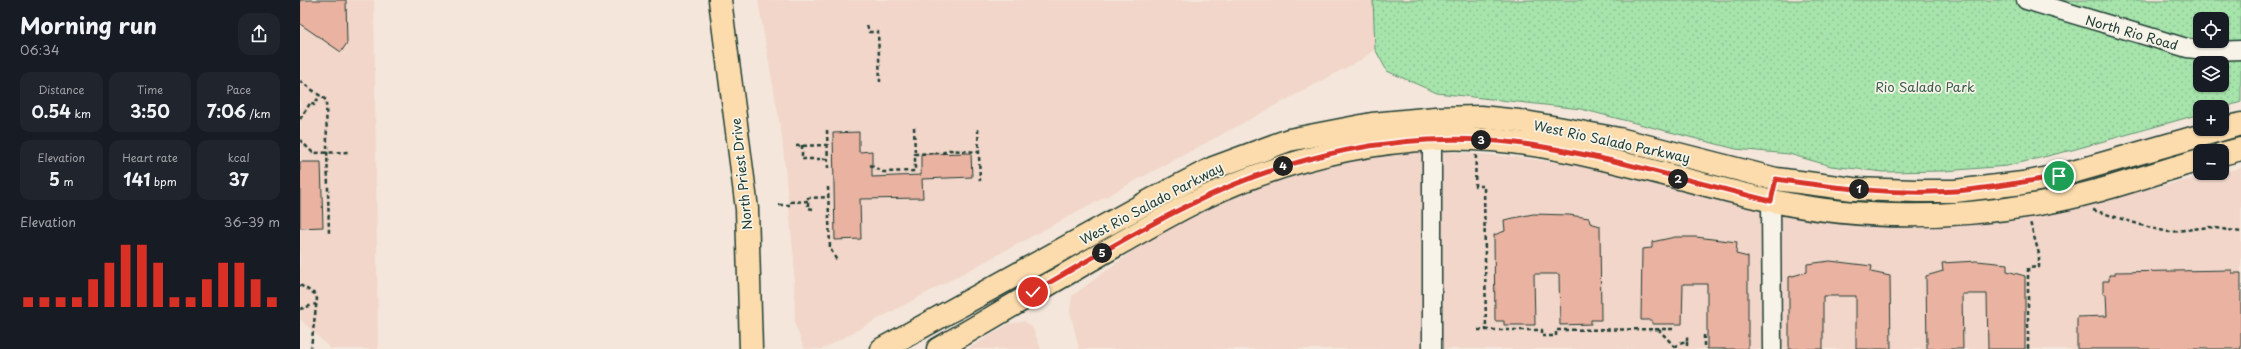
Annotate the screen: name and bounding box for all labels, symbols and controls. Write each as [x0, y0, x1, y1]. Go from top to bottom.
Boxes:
text: Morning run [20, 8, 157, 41]
street label: North Rio Road [2084, 10, 2180, 54]
map controls [2193, 12, 2229, 180]
button: locate [2193, 12, 2229, 48]
button: share [238, 13, 280, 55]
text: 06:34 [20, 40, 60, 59]
button: layers [2193, 56, 2229, 92]
park label: Rio Salado Park [1875, 77, 1975, 96]
text: Distance [38, 81, 84, 98]
text: Time [137, 81, 163, 98]
text: Pace [226, 81, 251, 98]
text: 0.54 [32, 98, 71, 124]
text: 3:50 [130, 98, 170, 124]
text: 7:06 [207, 98, 246, 124]
button: + [2193, 100, 2229, 136]
text: km [71, 105, 91, 122]
text: /km [246, 105, 271, 122]
street label: West Rio Salado Parkway [1532, 115, 1692, 167]
street label: North Priest Drive [726, 117, 756, 231]
pin: 3 [1471, 130, 1491, 150]
text: 3 [1477, 131, 1485, 148]
button: − [2193, 144, 2229, 180]
text: Elevation [38, 149, 85, 166]
text: Heart rate [122, 149, 178, 166]
text: kcal [228, 149, 250, 166]
pin: 4 [1273, 156, 1293, 176]
street label: West Rio Salado Parkway [1076, 157, 1226, 249]
text: 4 [1279, 157, 1287, 174]
pin [2042, 159, 2076, 193]
icon: arrive [2048, 165, 2070, 187]
text: 5 [49, 166, 60, 192]
text: 141 [123, 166, 150, 192]
text: 37 [229, 166, 249, 192]
pin: 2 [1668, 169, 1688, 189]
text: 2 [1674, 170, 1682, 187]
text: m [60, 173, 74, 190]
text: bpm [150, 173, 177, 190]
pin: 1 [1849, 179, 1869, 199]
text: 1 [1856, 180, 1862, 197]
text: Elevation [20, 212, 76, 231]
text: 36–39 m [224, 212, 280, 231]
pin: 5 [1092, 243, 1112, 263]
text: 5 [1098, 244, 1106, 261]
pin [1016, 275, 1050, 309]
icon: check [1022, 281, 1044, 303]

